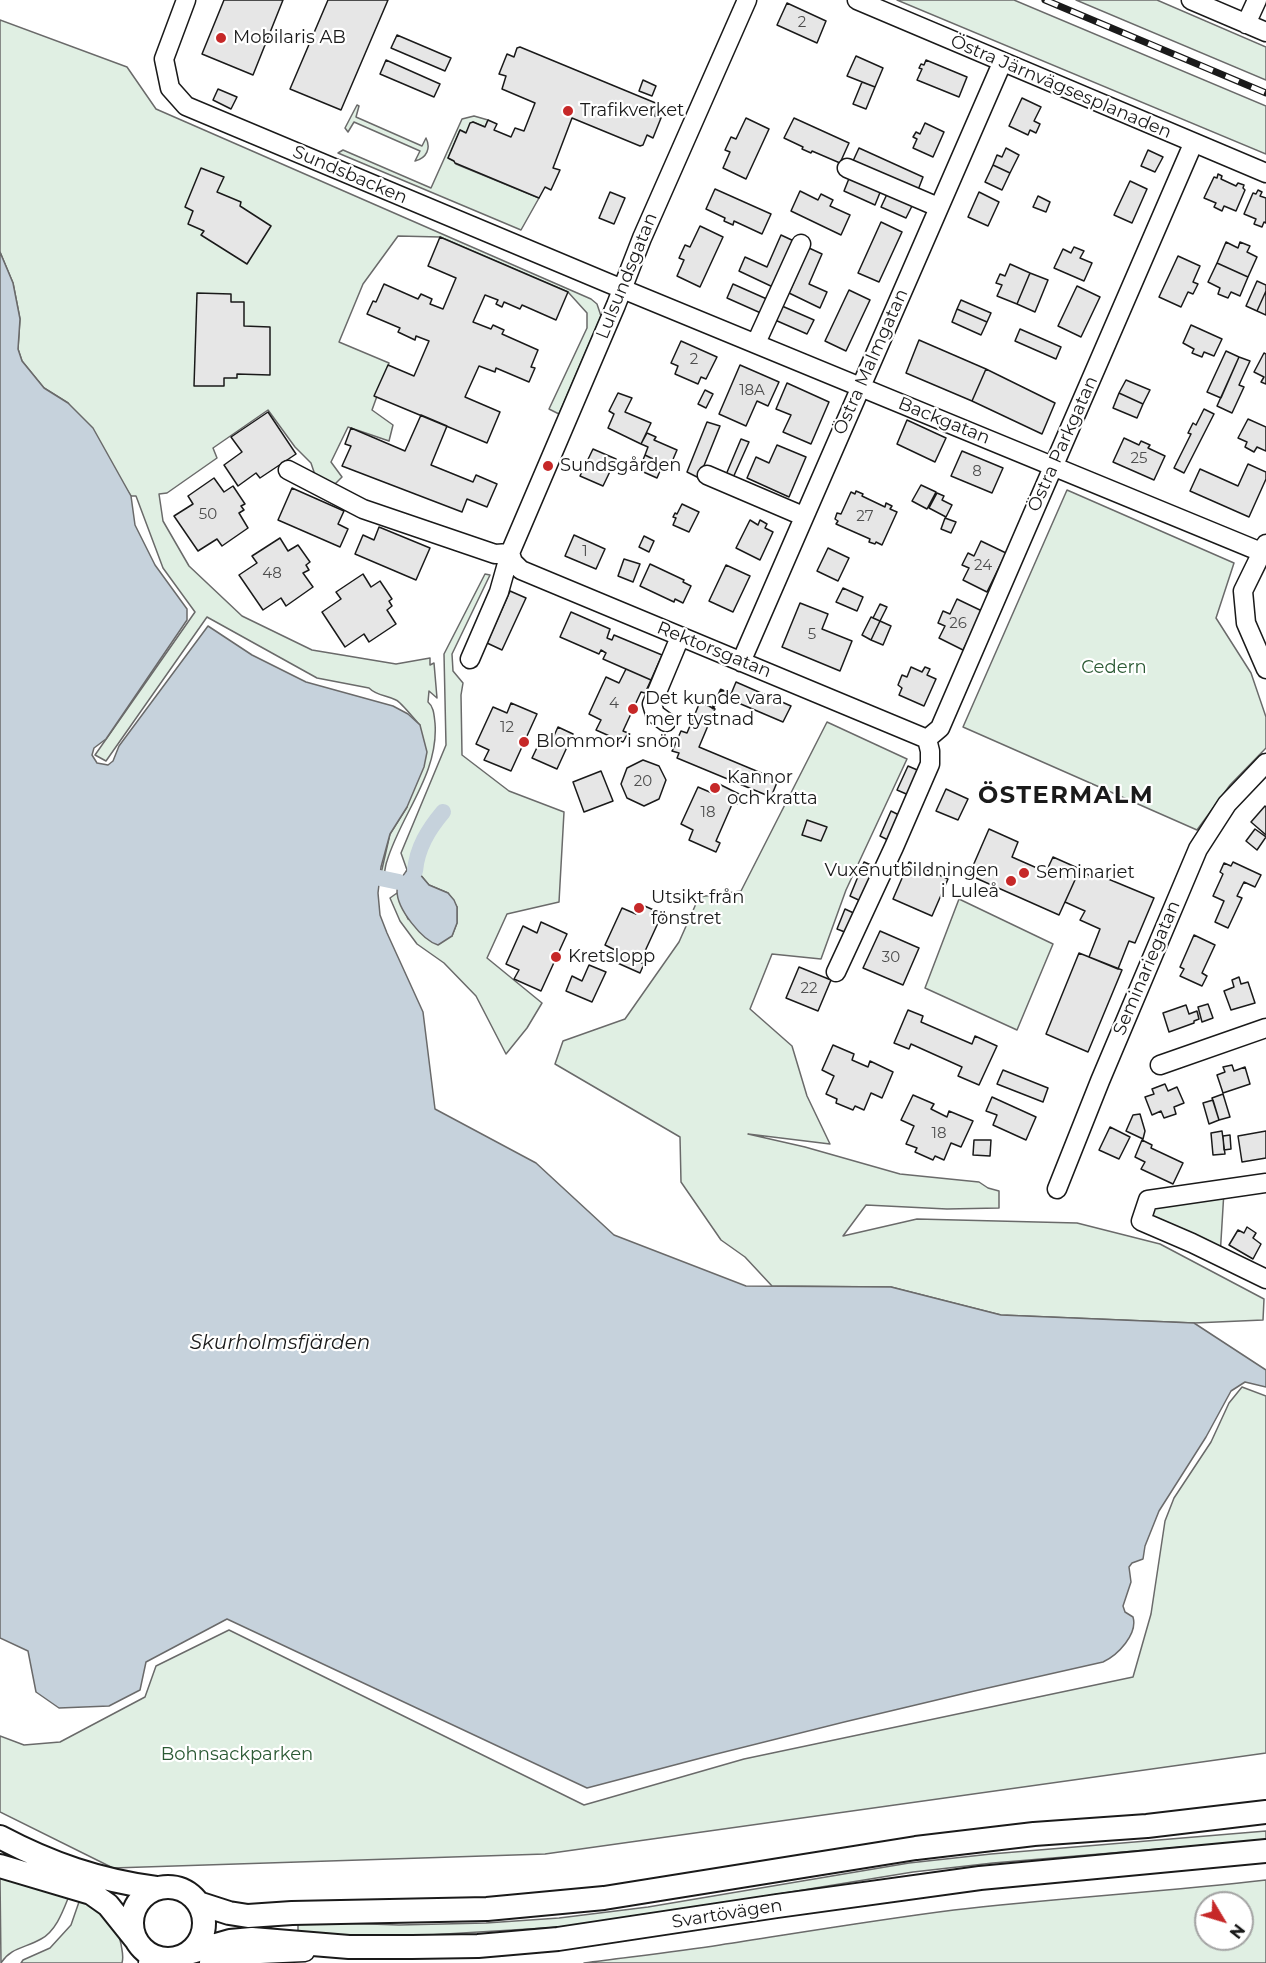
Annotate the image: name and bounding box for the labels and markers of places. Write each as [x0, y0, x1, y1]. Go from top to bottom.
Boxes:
place label: Mobilaris AB [233, 27, 346, 49]
marker: Mobilaris AB [214, 31, 228, 45]
place label: Trafikverket [580, 100, 684, 122]
marker: Trafikverket [561, 104, 575, 118]
place label: Sundsgården [560, 455, 682, 477]
marker: Sundsgården [541, 459, 555, 473]
place label: Det kunde vara mer tystnad [645, 688, 783, 730]
marker: Det kunde vara mer tystnad [626, 702, 640, 716]
place label: Blommor i snön [536, 731, 681, 753]
marker: Blommor i snön [517, 735, 531, 749]
place label: Kannor och kratta [727, 767, 818, 810]
marker: Kannor och kratta [708, 781, 722, 795]
place label: Vuxenutbildningen i Luleå [825, 860, 999, 902]
place label: Seminariet [1036, 862, 1135, 884]
marker: Seminariet [1017, 866, 1031, 880]
marker: Vuxenutbildningen i Luleå [1004, 874, 1018, 888]
place label: Utsikt från fönstret [651, 887, 744, 930]
marker: Utsikt från fönstret [632, 901, 646, 915]
place label: Kretslopp [568, 946, 655, 968]
marker: Kretslopp [549, 950, 563, 964]

